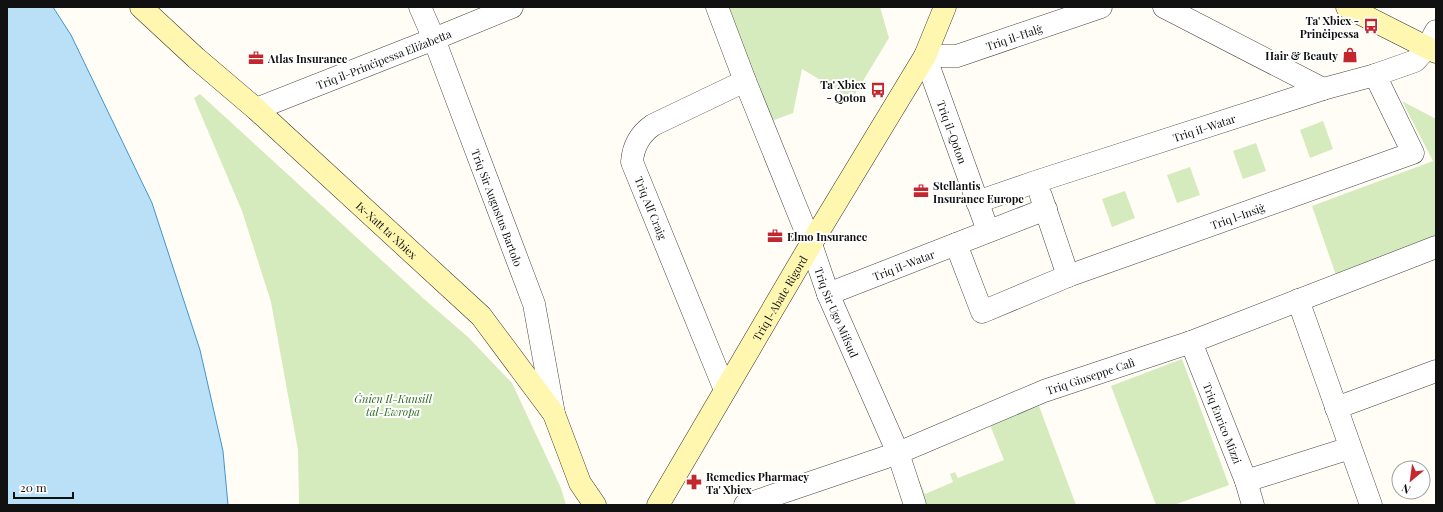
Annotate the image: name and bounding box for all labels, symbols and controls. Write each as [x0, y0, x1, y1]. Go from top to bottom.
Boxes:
place label: Ta' Xbiex - Prinċipessa [1300, 13, 1359, 41]
bus stop icon: Ta' Xbiex - Prinċipessa [1362, 17, 1380, 35]
street label: Triq il-Ħalġ [984, 20, 1044, 53]
street label: Triq il-Prinċipessa Eliżabetta [314, 25, 454, 92]
shop icon: Hair & Beauty [1341, 46, 1359, 64]
place label: Hair & Beauty [1265, 48, 1338, 63]
office icon: Atlas Insurance [247, 49, 265, 67]
place label: Atlas Insurance [267, 51, 348, 66]
place label: Ta' Xbiex - Qoton [820, 77, 866, 105]
bus stop icon: Ta' Xbiex - Qoton [869, 81, 887, 99]
street label: Triq il-Qoton [934, 98, 971, 166]
street label: Triq iI-Watar [1171, 110, 1238, 145]
street label: Triq Sir Augustus Bartolo [469, 147, 527, 268]
street label: Triq Alf Craig [632, 174, 671, 242]
place label: Stellantis Insurance Europe [933, 178, 1024, 206]
office icon: Stellantis Insurance Europe [912, 182, 930, 200]
street label: Ix-Xatt ta' Xbiex [353, 198, 421, 262]
street label: Triq l-Insiġ [1208, 199, 1267, 232]
office icon: Elmo Insurance [766, 227, 784, 245]
place label: Elmo Insurance [787, 229, 868, 244]
street label: Triq iI-Watar [870, 246, 937, 283]
street label: Triq l-Abate Rigord [749, 252, 811, 343]
street label: Triq Sir Ugo Mifsud [812, 265, 863, 360]
street label: Triq Giuseppe Calì [1044, 354, 1136, 397]
street label: Triq Enrico Mizzi [1200, 380, 1246, 466]
park label: Ġnien Il-Kunsill tal-Ewropa [354, 391, 433, 419]
north arrow [1391, 460, 1431, 500]
place label: Remedies Pharmacy Ta' Xbiex [706, 469, 809, 497]
pharmacy icon: Remedies Pharmacy Ta' Xbiex [685, 473, 703, 491]
scale bar [14, 474, 73, 500]
text: 20 m [20, 479, 47, 495]
text: N [1399, 481, 1413, 498]

